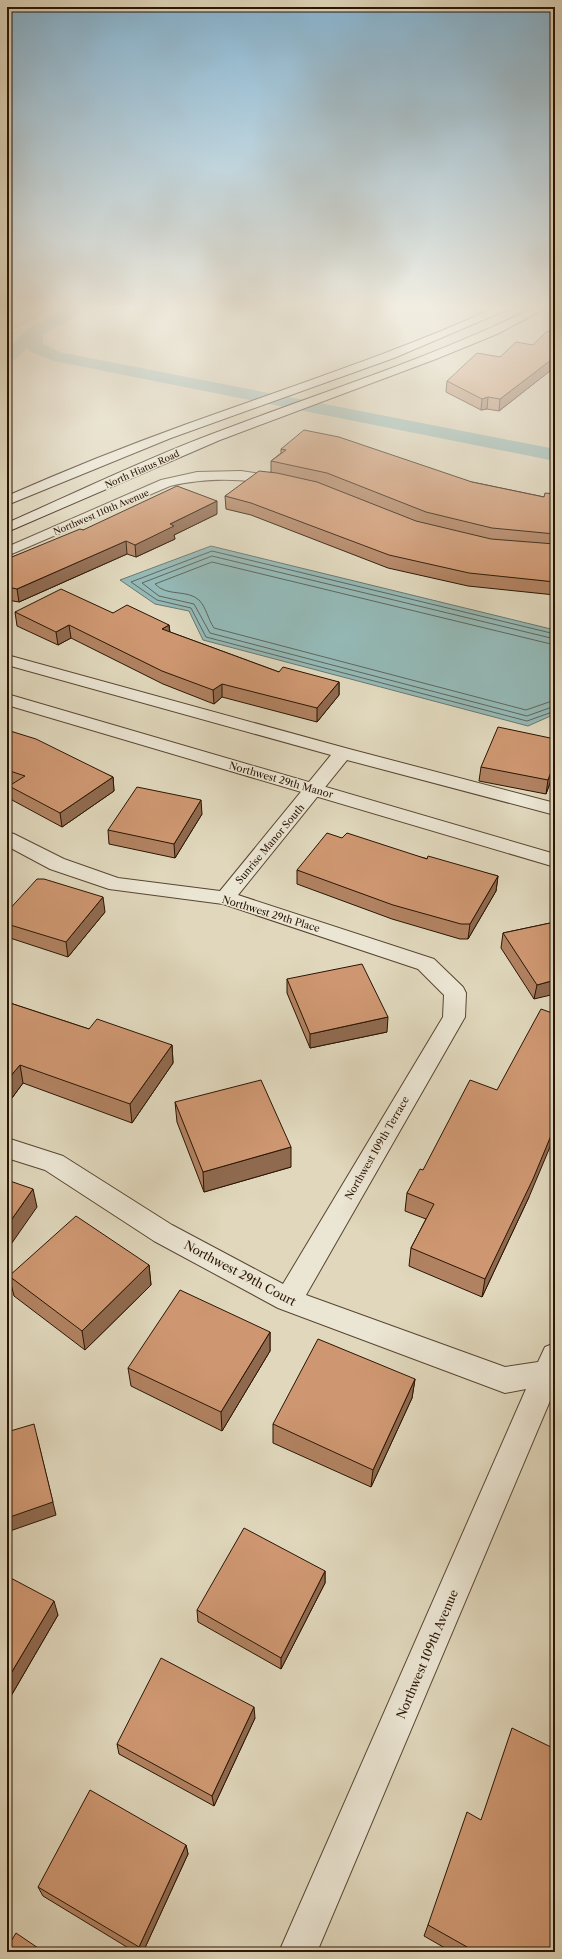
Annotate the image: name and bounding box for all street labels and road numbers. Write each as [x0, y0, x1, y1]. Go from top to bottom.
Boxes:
street label: North Hiatus Road [103, 447, 181, 490]
street label: Northwest 110th Avenue [51, 487, 151, 537]
street label: Northwest 29th Manor [227, 759, 335, 801]
street label: Sunrise Manor South [233, 801, 308, 887]
street label: Northwest 29th Place [220, 893, 322, 935]
street label: Northwest 109th Terrace [342, 1094, 412, 1202]
street label: Northwest 29th Court [181, 1237, 299, 1309]
street label: Northwest 109th Avenue [393, 1587, 461, 1721]

